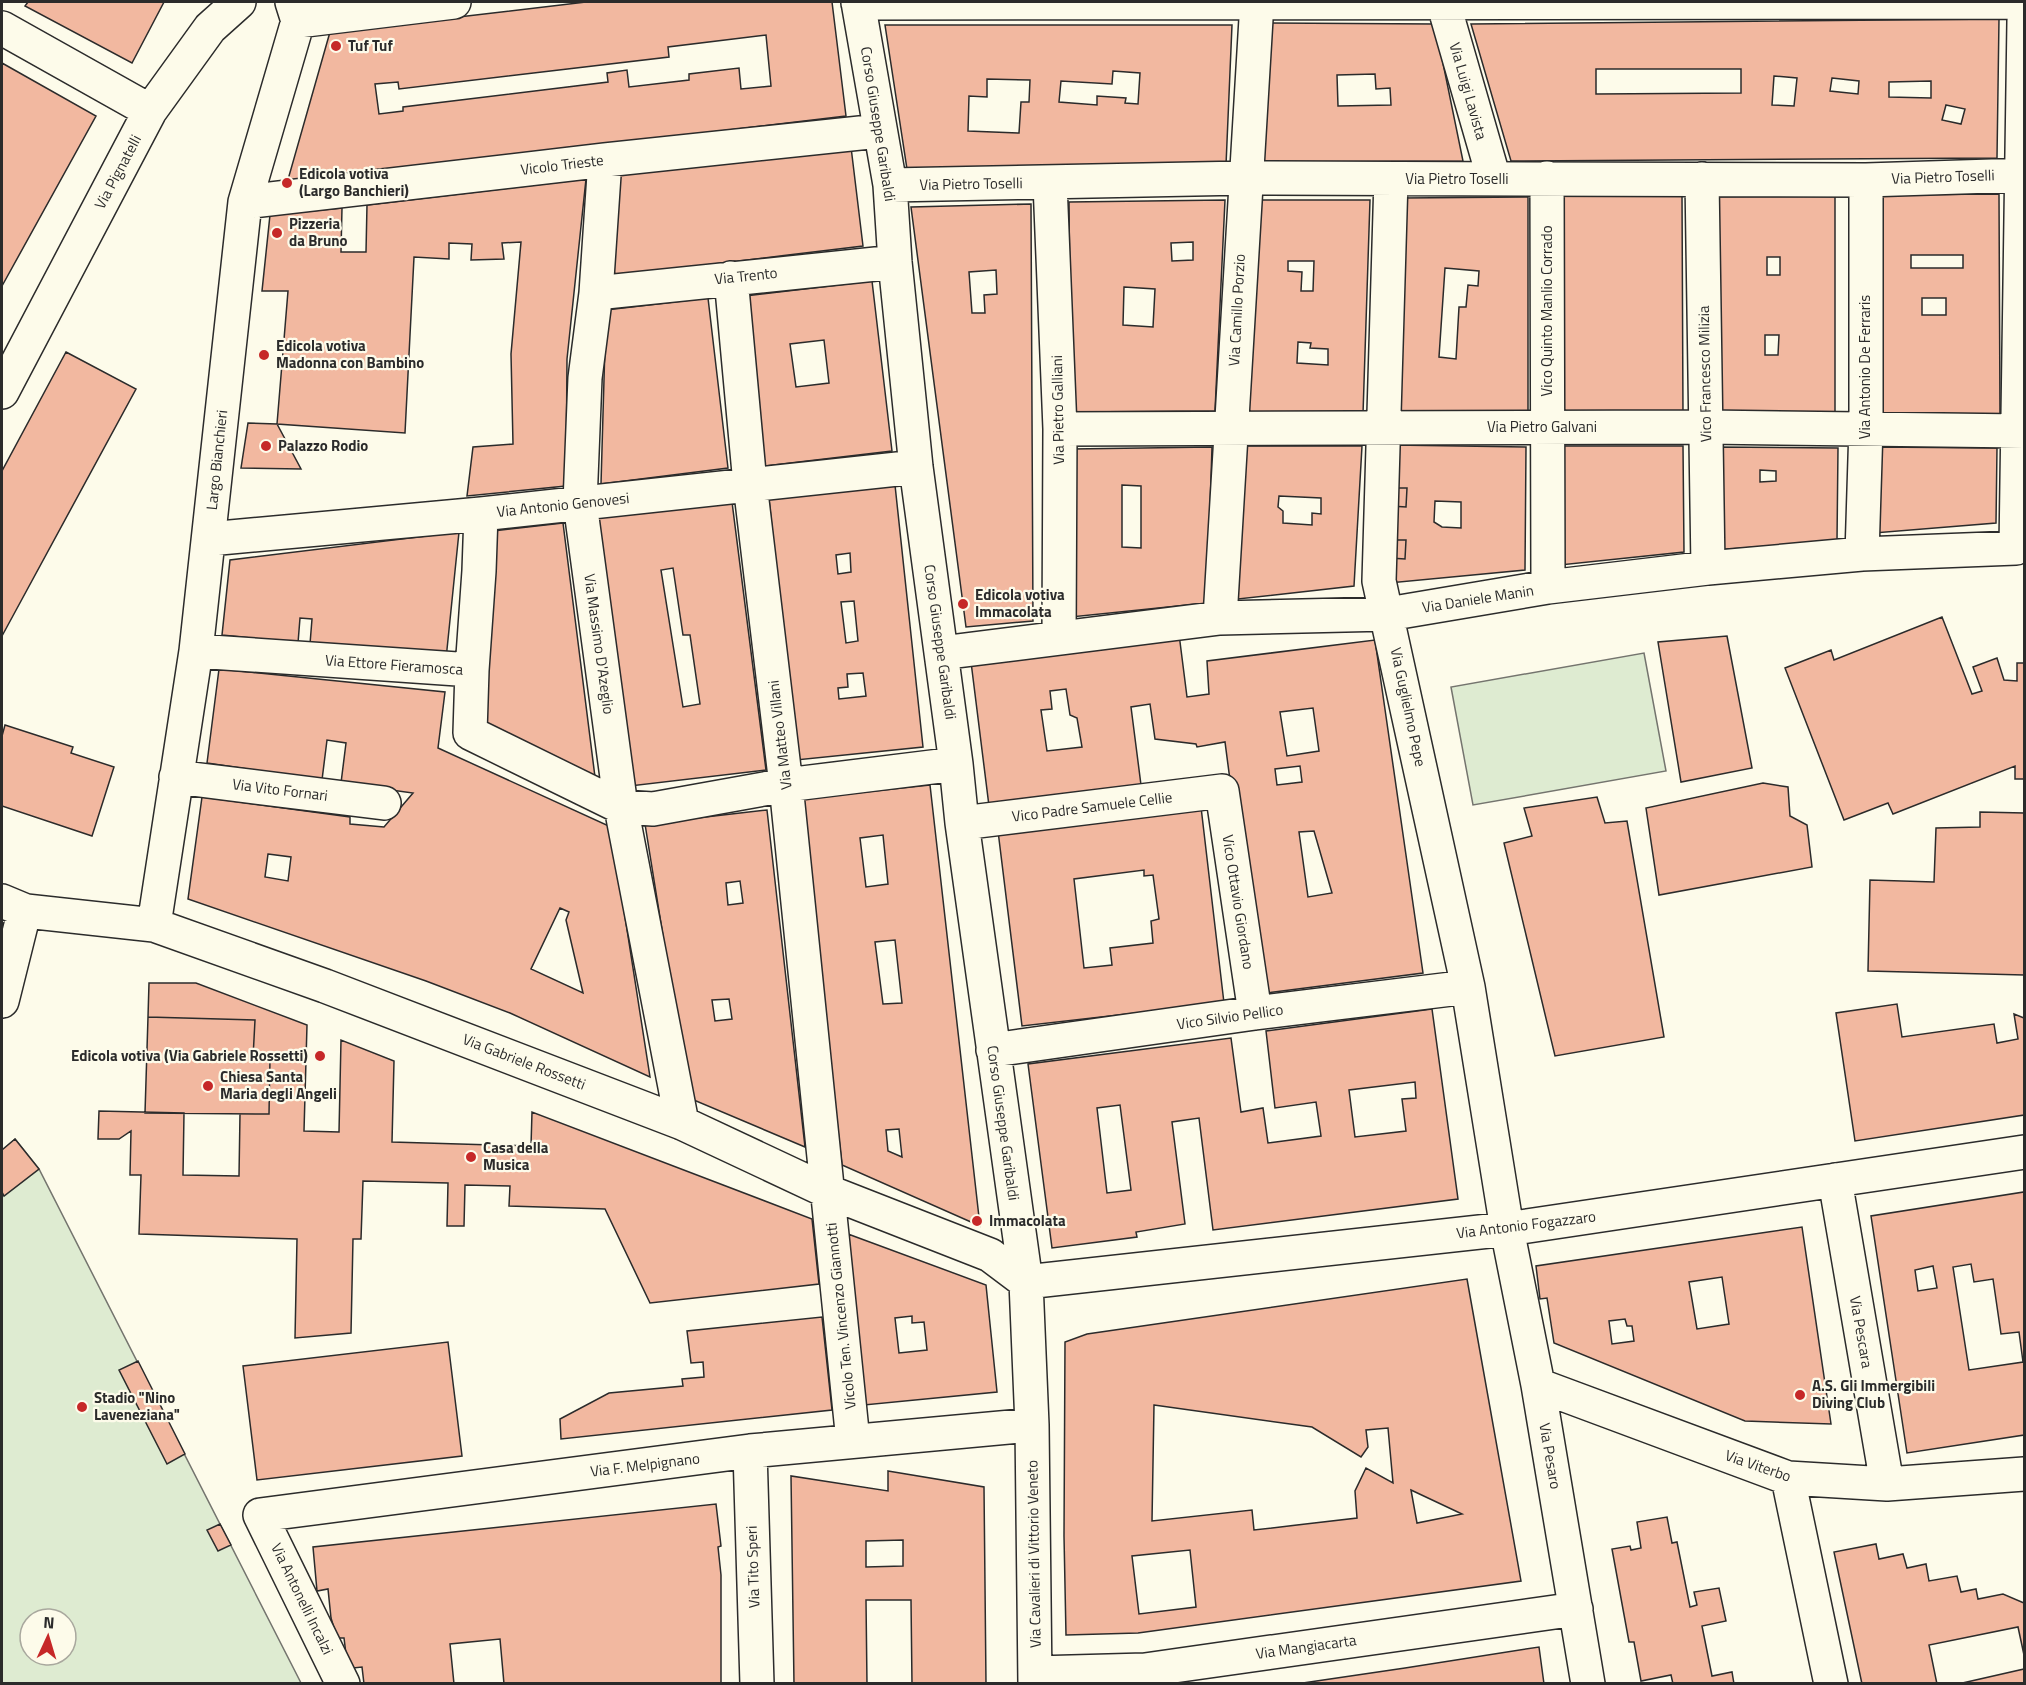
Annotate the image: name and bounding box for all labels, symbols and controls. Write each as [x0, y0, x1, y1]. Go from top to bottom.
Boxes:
place label: Tuf Tuf [348, 34, 393, 57]
marker: Tuf Tuf [329, 39, 343, 53]
street label: Via Luigi Lavista [1444, 39, 1493, 143]
street label: Corso Giuseppe Garibaldi [855, 45, 902, 203]
street label: Via Pignatelli [88, 130, 147, 213]
street label: Vicolo Trieste [519, 148, 605, 181]
place label: Edicola votiva (Largo Banchieri) [299, 162, 409, 202]
street label: Via Pietro Toselli [1891, 163, 1995, 190]
street label: Via Pietro Toselli [1405, 167, 1509, 190]
street label: Via Pietro Toselli [919, 171, 1023, 196]
marker: Edicola votiva (Largo Banchieri) [280, 176, 294, 190]
place label: Pizzeria da Bruno [289, 212, 348, 252]
street label: Vico Quinto Manlio Corrado [1535, 225, 1558, 397]
marker: Pizzeria da Bruno [270, 226, 284, 240]
street label: Via Camillo Porzio [1222, 253, 1251, 367]
street label: Via Trento [713, 261, 779, 290]
street label: Via Antonio De Ferraris [1853, 295, 1876, 439]
street label: Vico Francesco Milizia [1692, 305, 1717, 443]
place label: Edicola votiva Madonna con Bambino [276, 334, 424, 374]
marker: Edicola votiva Madonna con Bambino [257, 348, 271, 362]
street label: Via Pietro Galliani [1045, 355, 1070, 465]
street label: Largo Bianchieri [200, 409, 233, 511]
street label: Via Pietro Galvani [1487, 415, 1597, 438]
place label: Palazzo Rodio [278, 434, 368, 457]
marker: Palazzo Rodio [259, 439, 273, 453]
street label: Via Antonio Genovesi [496, 486, 630, 523]
street label: Corso Giuseppe Garibaldi [918, 563, 963, 721]
street label: Via Massimo D'Azeglio [578, 572, 621, 716]
street label: Via Daniele Manin [1420, 578, 1535, 619]
place label: Edicola votiva Immacolata [975, 583, 1065, 623]
marker: Edicola votiva Immacolata [956, 597, 970, 611]
street label: Via Guglielmo Pepe [1385, 645, 1432, 769]
street label: Via Ettore Fieramosca [324, 648, 464, 681]
street label: Via Matteo Villani [761, 679, 798, 791]
street label: Via Vito Fornari [231, 772, 329, 807]
street label: Vico Padre Samuele Cellie [1010, 785, 1173, 828]
street label: Vico Ottavio Giordano [1216, 833, 1261, 971]
street label: Vico Silvio Pellico [1175, 998, 1285, 1035]
street label: Via Gabriele Rossetti [459, 1027, 589, 1096]
place label: Edicola votiva (Via Gabriele Rossetti) [71, 1044, 308, 1067]
street label: Corso Giuseppe Garibaldi [981, 1044, 1026, 1202]
marker: Edicola votiva (Via Gabriele Rossetti) [313, 1049, 327, 1063]
place label: Chiesa Santa Maria degli Angeli [220, 1065, 337, 1105]
marker: Chiesa Santa Maria degli Angeli [201, 1079, 215, 1093]
place label: Casa della Musica [483, 1136, 549, 1176]
marker: Casa della Musica [464, 1150, 478, 1164]
street label: Via Antonio Fogazzaro [1455, 1205, 1597, 1244]
place label: Immacolata [989, 1209, 1066, 1232]
marker: Immacolata [970, 1214, 984, 1228]
street label: Vicolo Ten. Vincenzo Giannotti [819, 1221, 862, 1411]
street label: Via Pescara [1844, 1294, 1879, 1370]
place label: A.S. Gli Immergibili Diving Club [1812, 1374, 1935, 1414]
place label: Stadio "Nino Laveneziana" [94, 1386, 180, 1426]
marker: A.S. Gli Immergibili Diving Club [1793, 1388, 1807, 1402]
marker: Stadio "Nino Laveneziana" [75, 1400, 89, 1414]
street label: Via Pesaro [1533, 1421, 1568, 1491]
street label: Via Viterbo [1722, 1443, 1794, 1488]
street label: Via F. Melpignano [589, 1446, 701, 1483]
street label: Via Cavalieri di Vittorio Veneto [1020, 1460, 1047, 1648]
street label: Via Tito Speri [740, 1525, 765, 1609]
street label: Via Antonelli Incalzi [265, 1539, 339, 1658]
north arrow [18, 1607, 78, 1667]
text: N [43, 1610, 55, 1634]
street label: Via Mangiacarta [1254, 1628, 1358, 1665]

